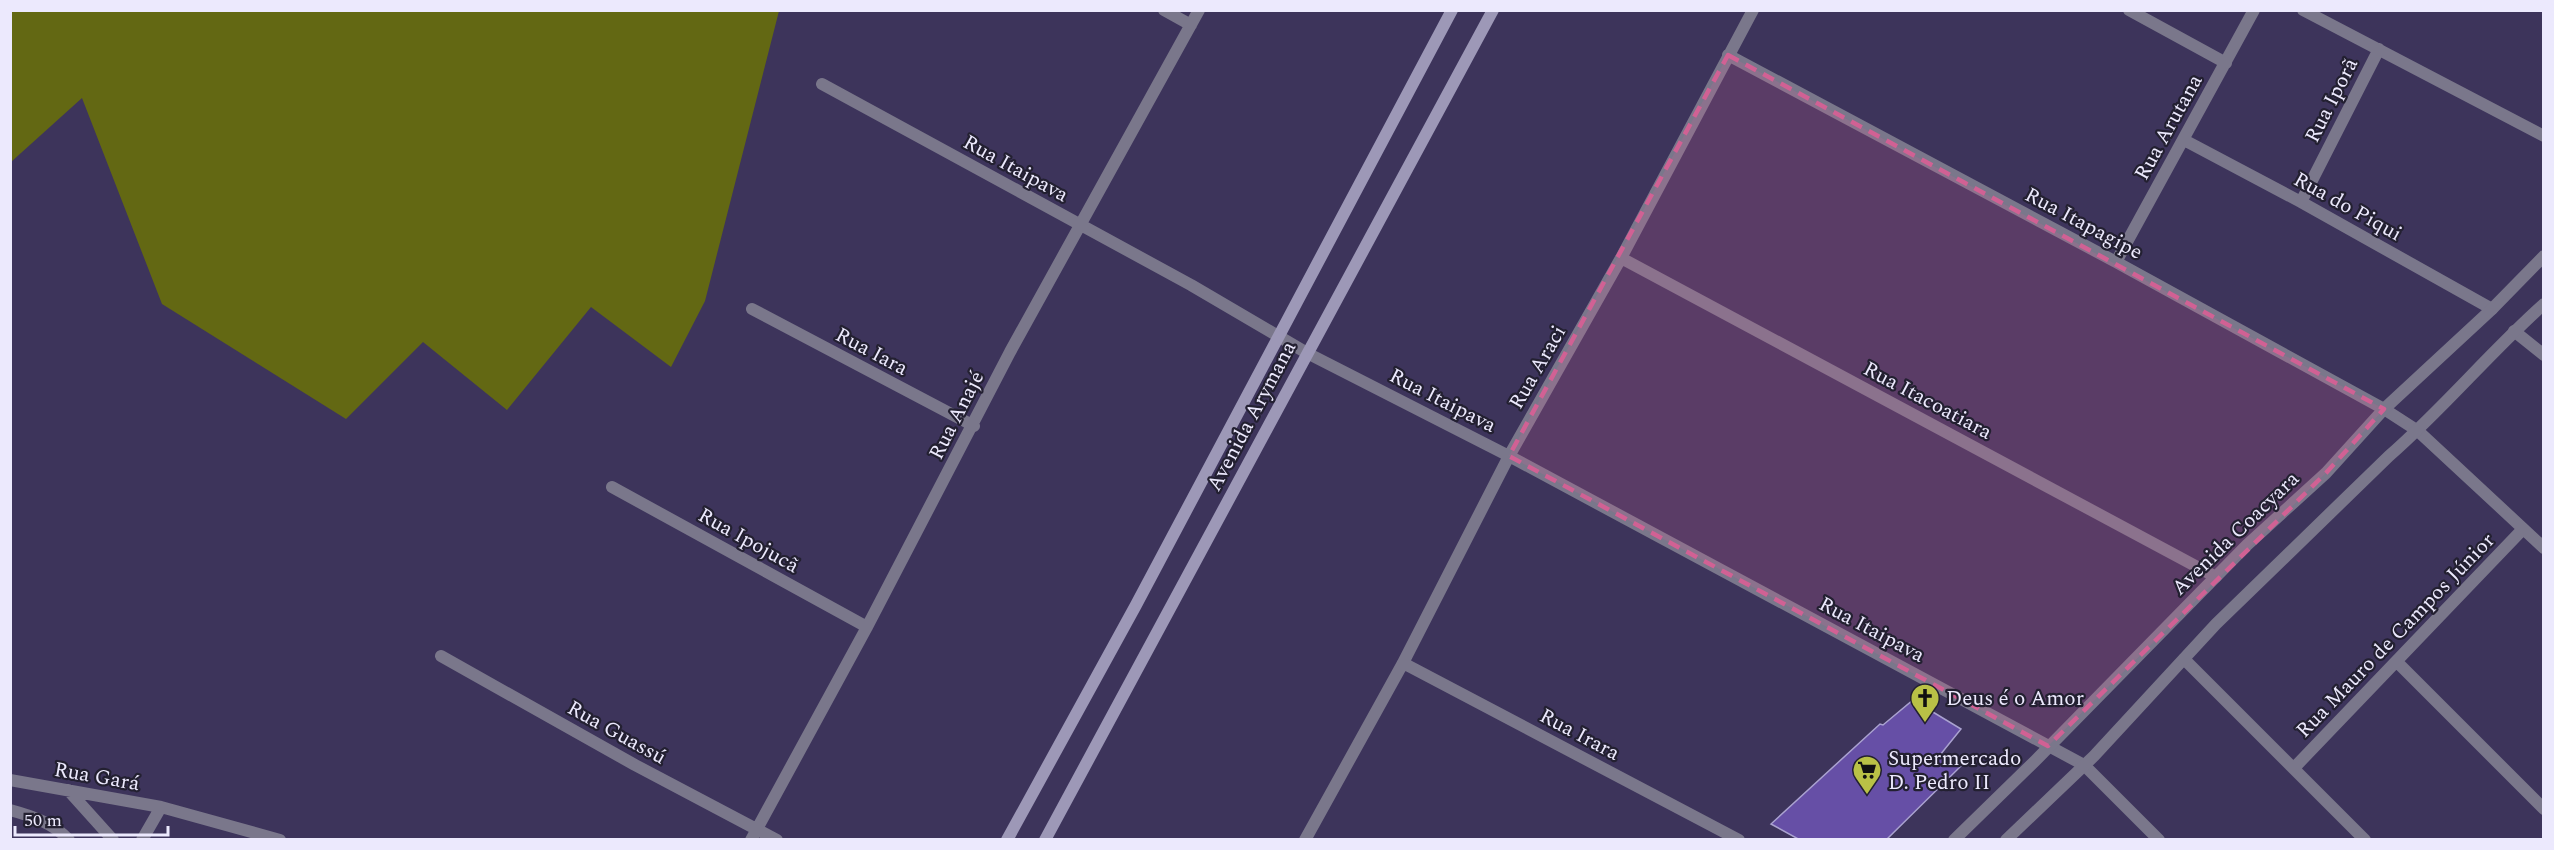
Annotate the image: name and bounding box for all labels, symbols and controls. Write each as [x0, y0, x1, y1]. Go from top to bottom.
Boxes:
street label: Rua Iporã [2297, 52, 2367, 149]
street label: Rua Arutana [2126, 68, 2212, 186]
street label: Rua Itaipava [957, 127, 1075, 211]
street label: Rua do Piqui [2287, 164, 2408, 250]
street label: Rua Itapagipe [2019, 179, 2148, 268]
street label: Rua Iara [829, 319, 914, 385]
street label: Rua Araci [1501, 319, 1575, 416]
street label: Avenida Arymana [1199, 335, 1305, 497]
street label: Rua Itacoatiara [1857, 353, 1998, 449]
street label: Rua Itaipava [1383, 360, 1502, 442]
street label: Rua Anajé [921, 365, 993, 466]
street label: Avenida Coacyara [2164, 464, 2307, 603]
street label: Rua Ipojucã [692, 500, 806, 582]
street label: Rua Mauro de Campos Júnior [2289, 526, 2503, 746]
street label: Rua Itaipava [1813, 588, 1931, 672]
church icon: Deus é o Amor [1909, 682, 1941, 724]
place label: Deus é o Amor [1946, 683, 2084, 715]
street label: Rua Guassú [561, 692, 672, 773]
street label: Rua Irara [1534, 700, 1626, 770]
place label: Supermercado D. Pedro II [1888, 743, 2021, 799]
street label: Rua Gará [52, 754, 143, 800]
supermarket icon: Supermercado D. Pedro II [1851, 754, 1883, 796]
scale bar [15, 799, 168, 837]
text: 50 m [24, 807, 62, 834]

